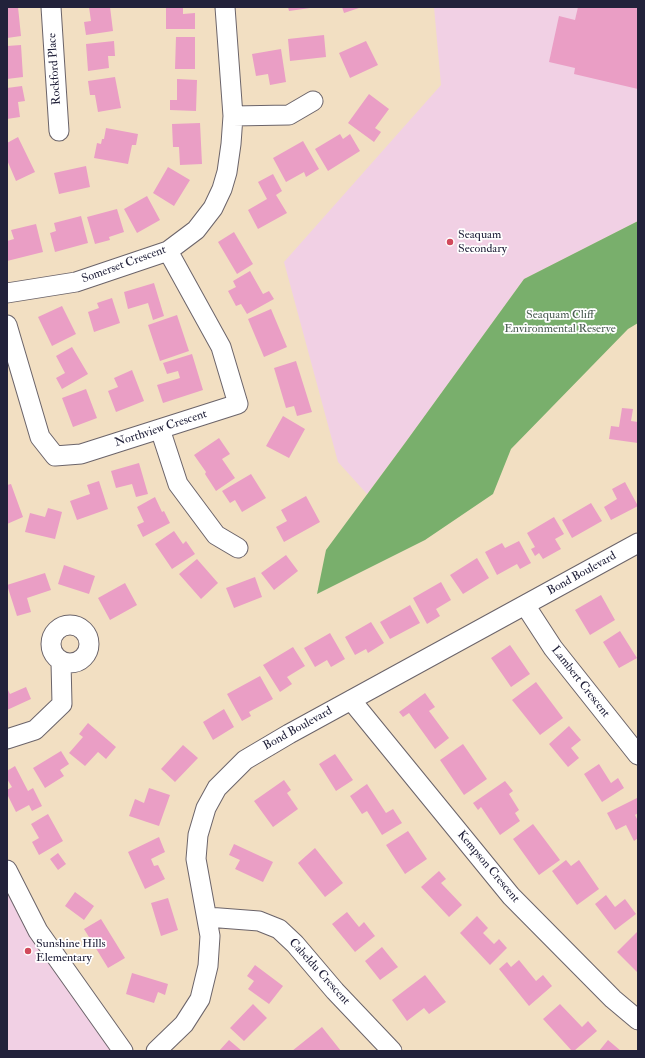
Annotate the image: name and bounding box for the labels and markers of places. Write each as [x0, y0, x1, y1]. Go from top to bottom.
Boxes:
place label: Seaquam Secondary [458, 228, 507, 256]
marker: Seaquam Secondary [445, 237, 455, 247]
place label: Sunshine Hills Elementary [36, 937, 106, 965]
marker: Sunshine Hills Elementary [23, 946, 33, 956]

